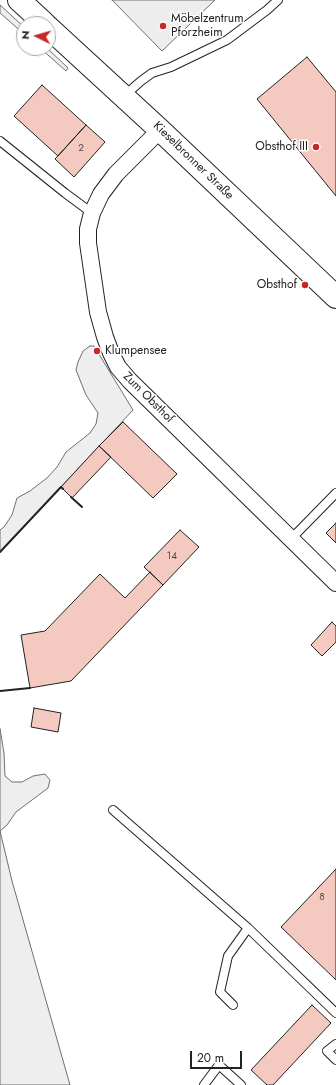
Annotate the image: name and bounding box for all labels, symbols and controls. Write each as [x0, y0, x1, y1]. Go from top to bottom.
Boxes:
place label: Möbelzentrum Pforzheim [171, 12, 244, 40]
north arrow [16, 16, 56, 56]
marker: Möbelzentrum Pforzheim [158, 21, 168, 31]
text: N [17, 30, 33, 40]
street label: Kieselbronner Straße [150, 119, 236, 203]
place label: Obsthof III [255, 140, 308, 154]
marker: Obsthof III [311, 142, 321, 152]
house number: 2 [78, 143, 84, 155]
place label: Obsthof [257, 278, 297, 292]
marker: Obsthof [300, 280, 310, 290]
place label: Klumpensee [105, 344, 167, 358]
marker: Klumpensee [92, 346, 102, 356]
street label: Zum Obsthof [120, 370, 176, 426]
house number: 14 [167, 551, 177, 563]
house number: 8 [319, 892, 325, 904]
scale bar [192, 1043, 244, 1069]
text: 20 m [197, 1049, 224, 1067]

